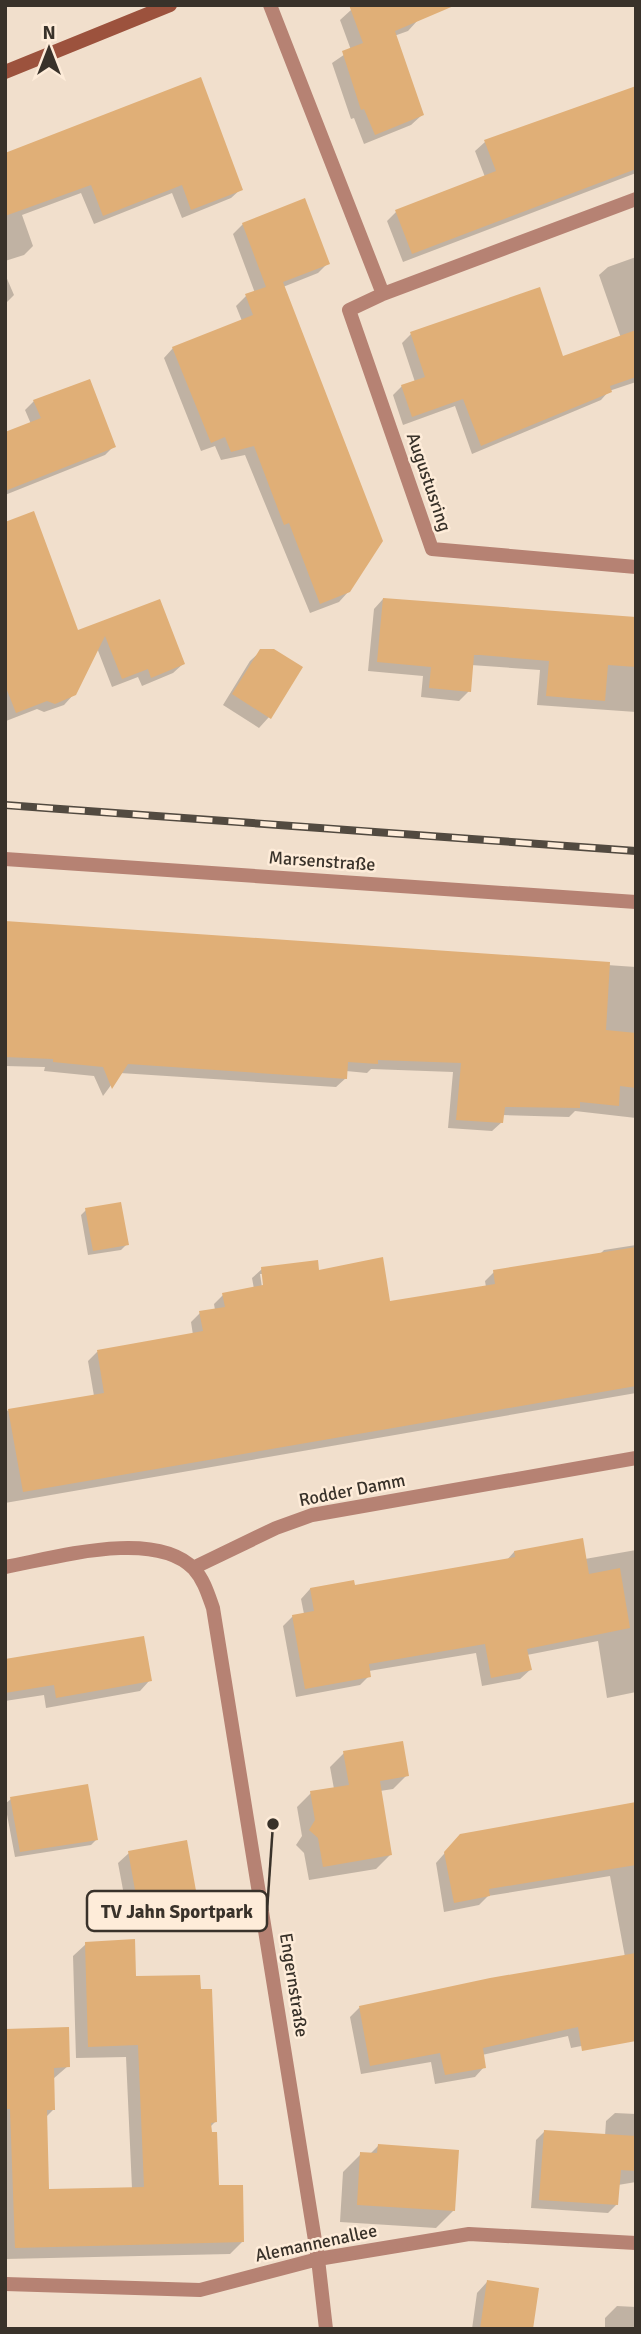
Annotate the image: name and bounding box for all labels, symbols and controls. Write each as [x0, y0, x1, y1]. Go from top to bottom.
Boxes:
north arrow [14, 14, 84, 84]
text: N [42, 21, 56, 45]
street label: Augustusring [402, 430, 456, 534]
street label: Marsenstraße [268, 846, 376, 876]
street label: Rodder Damm [297, 1469, 407, 1511]
callout: TV Jahn Sportpark [87, 1891, 267, 1931]
text: TV Jahn Sportpark [101, 1900, 253, 1924]
street label: Engernstraße [275, 1931, 313, 2039]
street label: Alemannenallee [253, 2219, 379, 2267]

